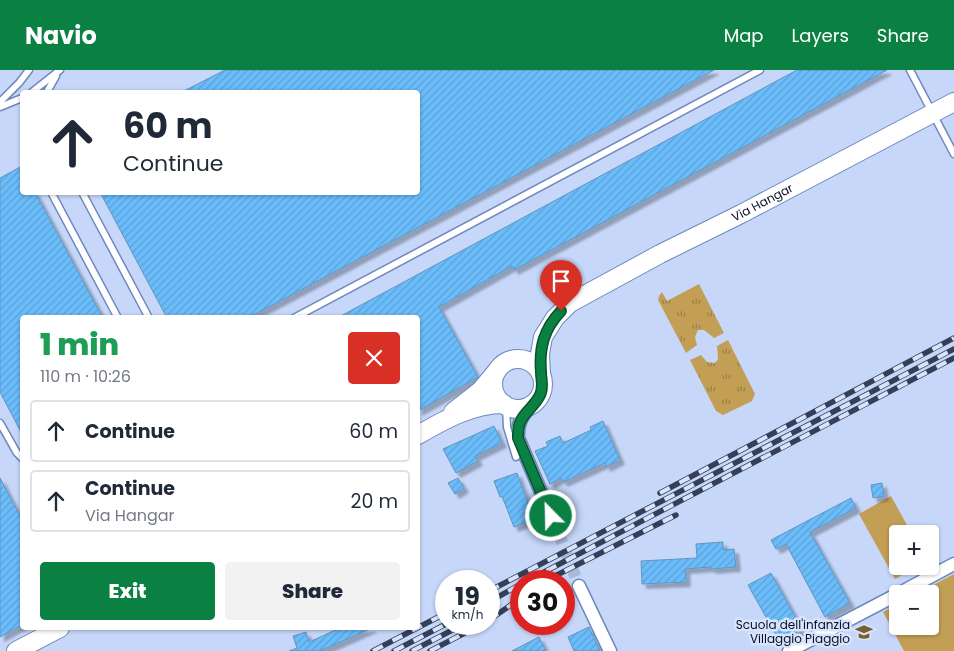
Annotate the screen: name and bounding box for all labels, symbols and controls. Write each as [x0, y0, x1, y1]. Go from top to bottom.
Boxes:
text: Navio [25, 19, 97, 52]
text: Map [724, 23, 764, 48]
text: Layers [792, 23, 849, 48]
text: Share [877, 23, 929, 48]
text: 60 m [123, 101, 213, 150]
icon: ahead [40, 110, 105, 175]
text: Continue [123, 148, 223, 179]
street label: Via Hangar [729, 179, 796, 225]
pin [540, 260, 582, 311]
icon: arrive [547, 267, 575, 295]
text: 1 min [40, 323, 119, 366]
button: close [348, 332, 400, 384]
text: 110 m · 10:26 [40, 365, 131, 388]
icon: ahead [42, 417, 70, 445]
text: Continue [85, 418, 175, 445]
text: 60 m [349, 418, 398, 445]
text: Continue [85, 475, 175, 502]
icon: ahead [42, 487, 70, 515]
text: 20 m [350, 488, 398, 515]
position arrow [524, 489, 576, 541]
text: Via Hangar [85, 504, 175, 527]
map controls [889, 525, 939, 635]
button: + [889, 525, 939, 575]
button: Exit [40, 562, 215, 620]
button: Share [225, 562, 400, 620]
speed limit sign: 30 [510, 570, 575, 635]
text: 19 [455, 579, 480, 614]
button: − [889, 585, 939, 635]
text: km/h [452, 606, 483, 623]
place label: Scuola dell'infanzia Villaggio Piaggio [736, 616, 850, 647]
school or university icon: Scuola dell'infanzia Villaggio Piaggio [854, 622, 874, 642]

